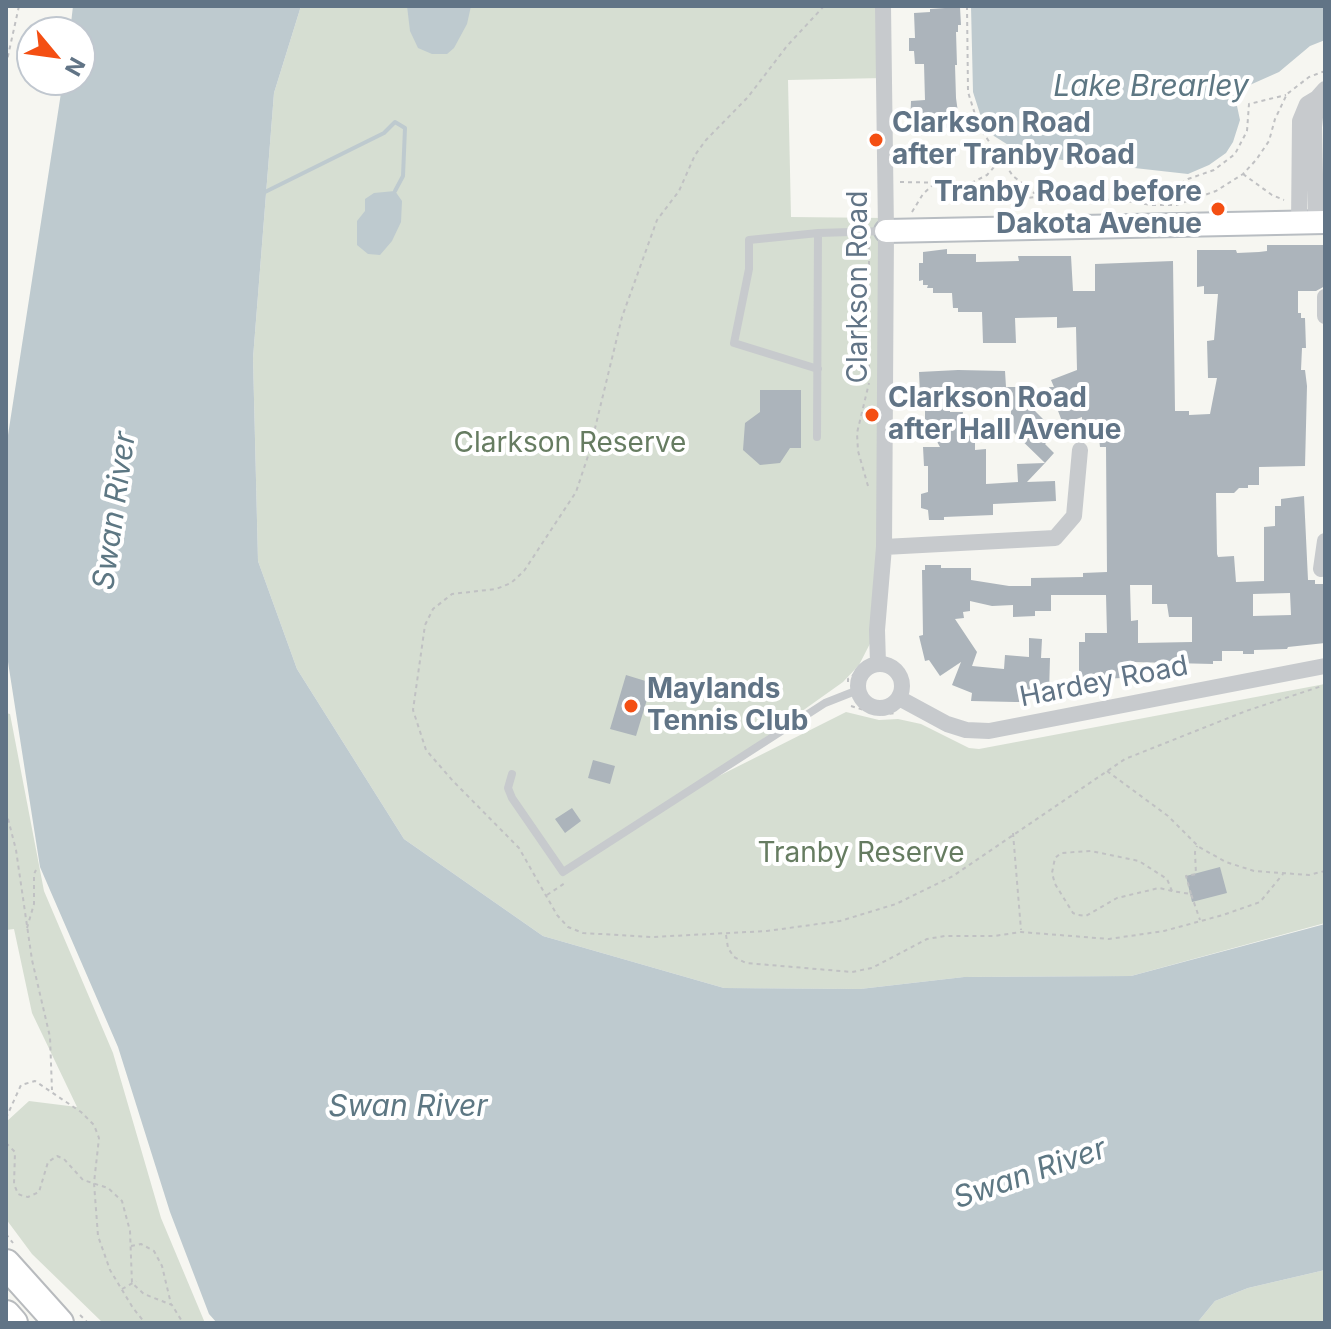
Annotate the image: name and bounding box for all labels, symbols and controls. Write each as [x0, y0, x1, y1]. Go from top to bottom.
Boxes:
north arrow [16, 16, 96, 96]
text: N [60, 53, 91, 80]
water label: Lake Brearley [1053, 69, 1249, 105]
place label: Clarkson Road after Tranby Road [892, 107, 1135, 173]
marker: Clarkson Road after Tranby Road [867, 131, 885, 149]
place label: Tranby Road before Dakota Avenue [934, 176, 1202, 242]
street label: Clarkson Road [842, 191, 876, 383]
marker: Tranby Road before Dakota Avenue [1209, 200, 1227, 218]
place label: Clarkson Road after Hall Avenue [888, 382, 1121, 448]
marker: Clarkson Road after Hall Avenue [863, 406, 881, 424]
park label: Clarkson Reserve [454, 427, 686, 461]
water label: Swan River [86, 430, 144, 592]
street label: Hardey Road [1017, 649, 1191, 715]
place label: Maylands Tennis Club [647, 673, 808, 739]
marker: Maylands Tennis Club [622, 697, 640, 715]
park label: Tranby Reserve [757, 837, 965, 871]
water label: Swan River [328, 1089, 488, 1125]
water label: Swan River [949, 1131, 1111, 1217]

